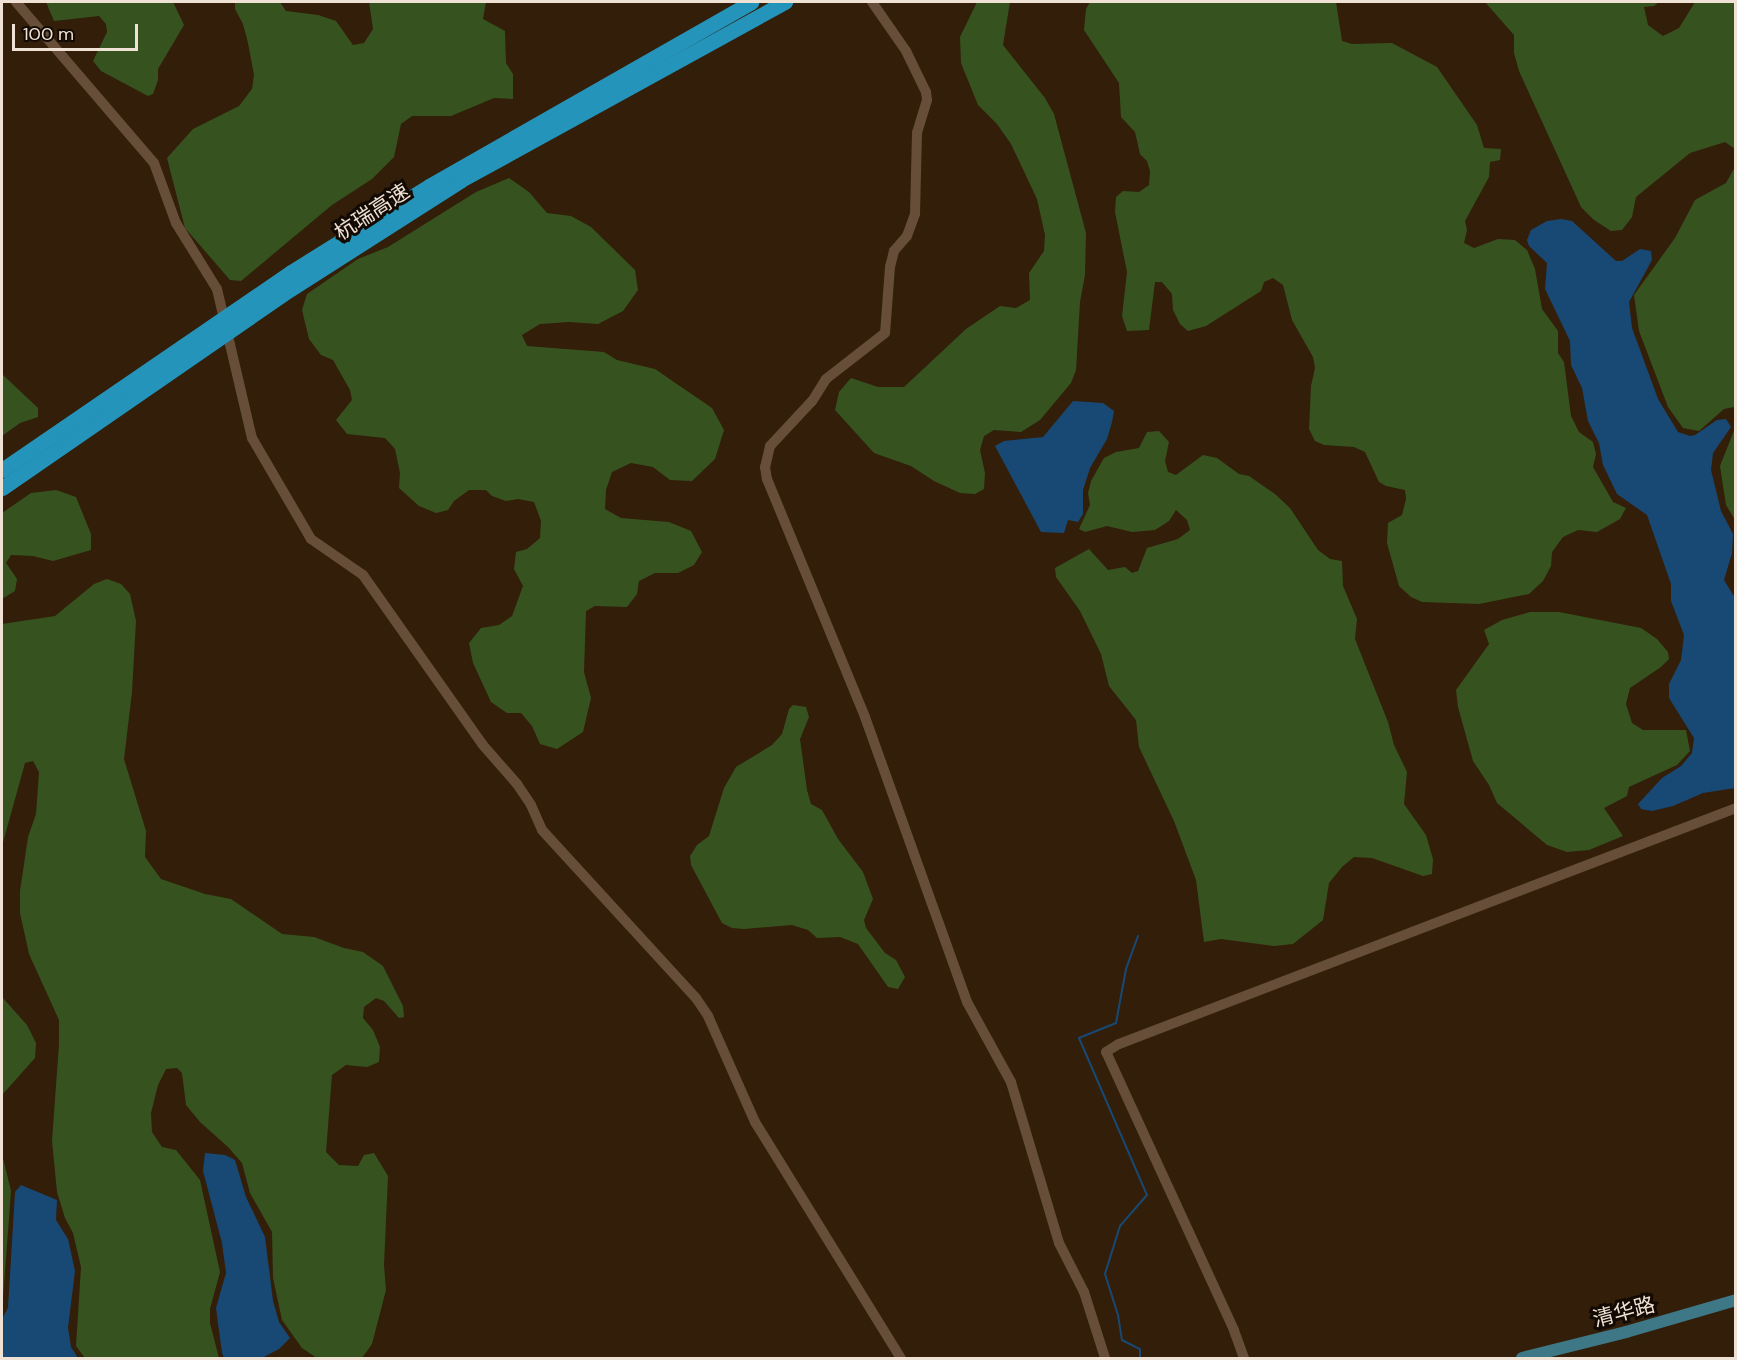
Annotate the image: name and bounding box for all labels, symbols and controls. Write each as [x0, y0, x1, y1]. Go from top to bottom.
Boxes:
scale bar [15, 12, 141, 50]
text: 100 m [23, 22, 74, 46]
street label: 杭瑞高速 [330, 179, 414, 245]
street label: 清华路 [1590, 1292, 1658, 1332]

